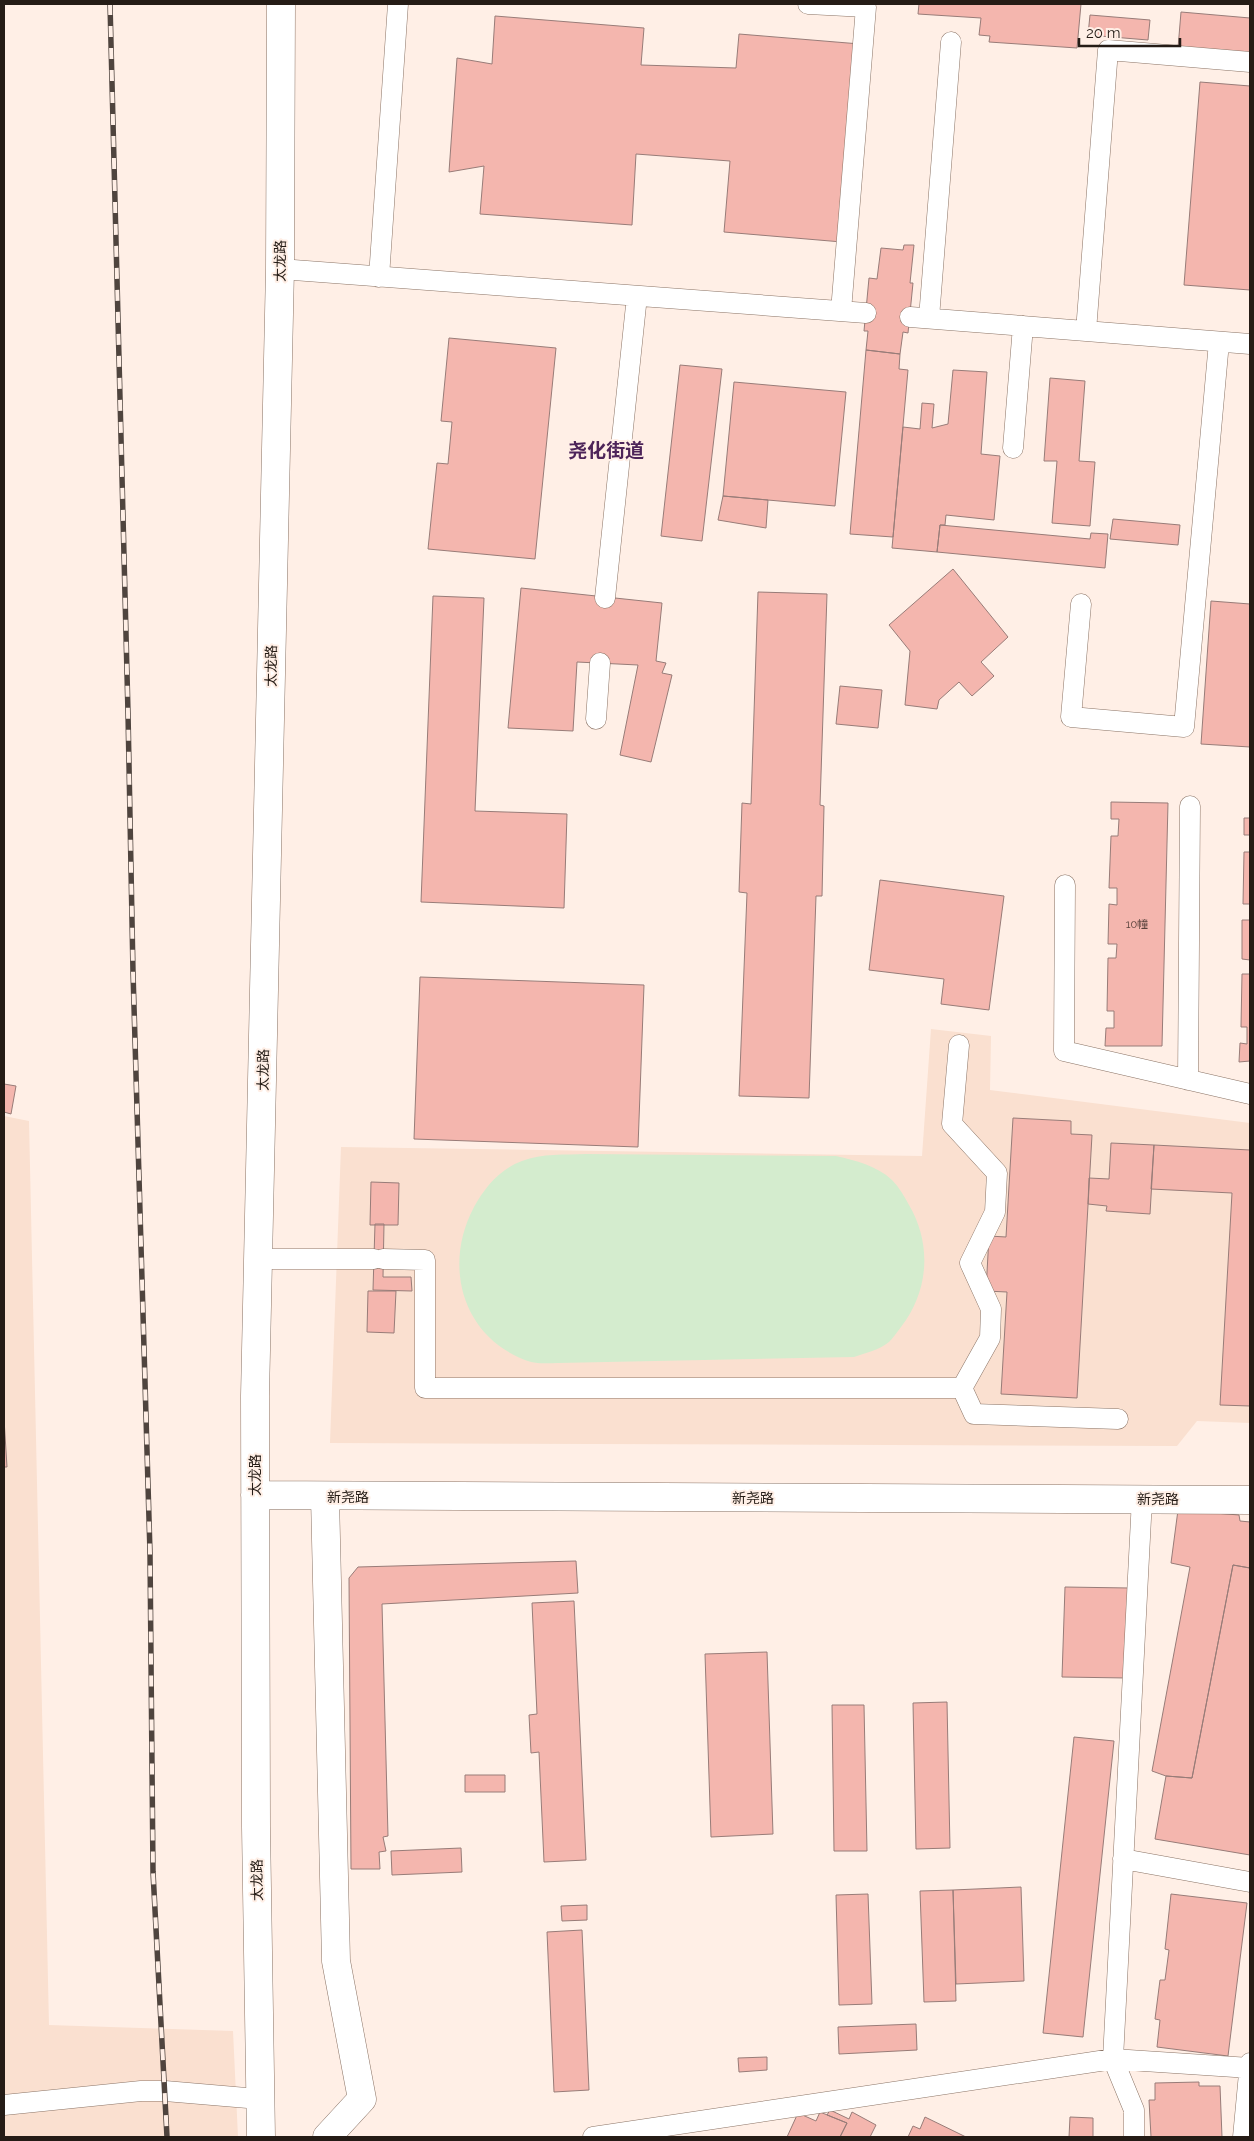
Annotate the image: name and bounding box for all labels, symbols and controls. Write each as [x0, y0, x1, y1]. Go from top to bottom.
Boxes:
scale bar [1079, 15, 1180, 47]
text: 20 m [1086, 24, 1121, 42]
street label: 太龙路 [272, 240, 288, 282]
district label: 尧化街道 [568, 439, 644, 461]
street label: 太龙路 [263, 645, 279, 687]
house number: 10幢 [1126, 918, 1148, 931]
street label: 太龙路 [255, 1049, 271, 1091]
street label: 太龙路 [247, 1454, 263, 1496]
street label: 新尧路 [327, 1489, 369, 1505]
street label: 新尧路 [732, 1490, 774, 1506]
street label: 新尧路 [1137, 1491, 1179, 1507]
street label: 太龙路 [249, 1859, 265, 1901]

